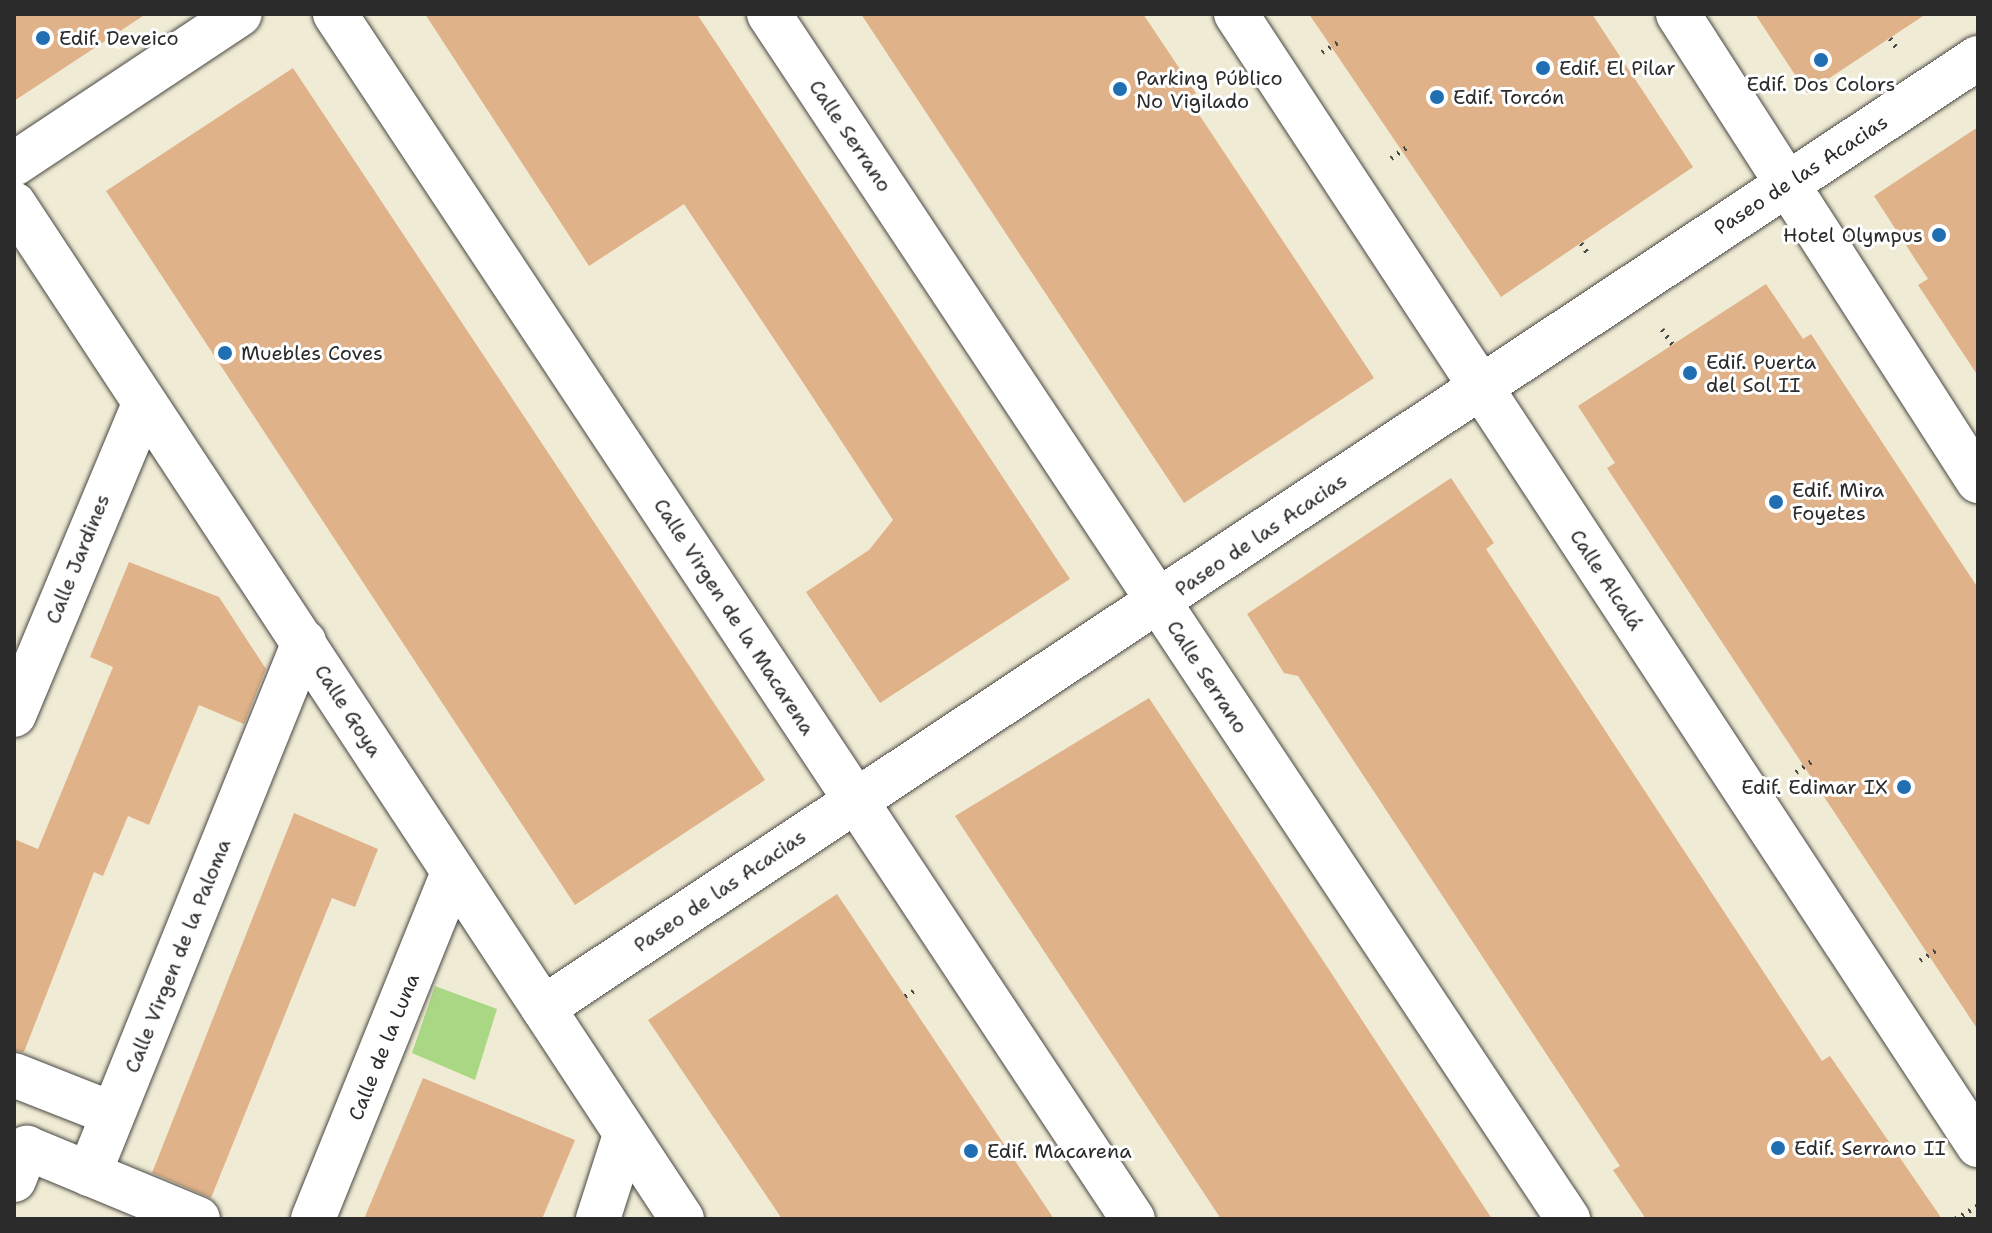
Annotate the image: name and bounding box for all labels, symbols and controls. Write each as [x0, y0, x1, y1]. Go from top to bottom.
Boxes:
place label: Edif. Deveico [59, 26, 179, 50]
marker: Edif. Deveico [34, 29, 52, 47]
marker: Edif. Dos Colors [1812, 51, 1830, 69]
place label: Edif. El Pilar [1559, 56, 1676, 80]
marker: Edif. El Pilar [1534, 59, 1552, 77]
place label: Parking Público No Vigilado [1136, 66, 1283, 113]
place label: Edif. Dos Colors [1747, 72, 1895, 96]
street label: Calle Serrano [804, 76, 896, 196]
marker: Parking Público No Vigilado [1111, 80, 1129, 98]
place label: Edif. Torcón [1453, 85, 1564, 109]
marker: Edif. Torcón [1428, 88, 1446, 106]
street label: Paseo de las Acacias [1710, 110, 1892, 240]
place label: Hotel Olympus [1783, 223, 1923, 247]
marker: Hotel Olympus [1930, 226, 1948, 244]
place label: Muebles Coves [241, 341, 383, 365]
marker: Muebles Coves [216, 344, 234, 362]
place label: Edif. Puerta del Sol II [1706, 350, 1816, 397]
marker: Edif. Puerta del Sol II [1681, 364, 1699, 382]
street label: Paseo de las Acacias [1170, 469, 1352, 601]
place label: Edif. Mira Foyetes [1792, 478, 1884, 525]
street label: Calle Jardines [41, 491, 115, 627]
marker: Edif. Mira Foyetes [1767, 493, 1785, 511]
street label: Calle Virgen de la Macarena [648, 494, 820, 740]
street label: Calle Alcalá [1565, 525, 1647, 635]
street label: Calle Serrano [1162, 616, 1252, 738]
street label: Calle Goya [309, 660, 387, 762]
place label: Edif. Edimar IX [1741, 775, 1888, 799]
marker: Edif. Edimar IX [1895, 778, 1913, 796]
street label: Paseo de las Acacias [629, 825, 811, 957]
street label: Calle Virgen de la Paloma [120, 835, 236, 1077]
street label: Calle de la Luna [344, 970, 424, 1124]
place label: Edif. Serrano II [1794, 1136, 1946, 1160]
place label: Edif. Macarena [987, 1139, 1132, 1163]
marker: Edif. Serrano II [1769, 1139, 1787, 1157]
marker: Edif. Macarena [962, 1142, 980, 1160]

